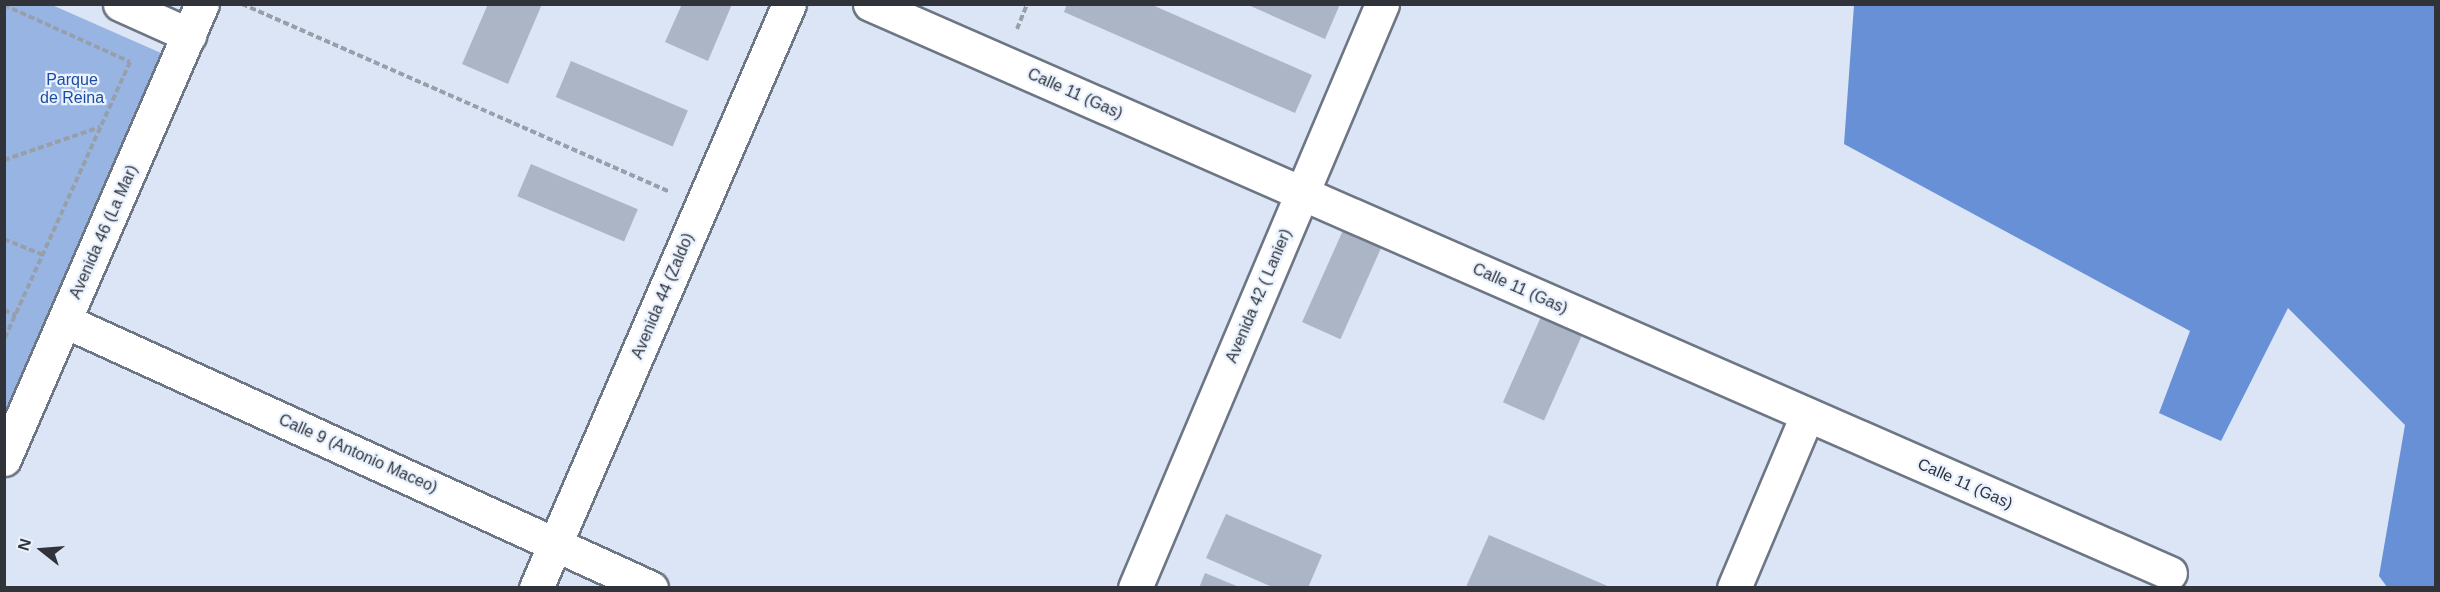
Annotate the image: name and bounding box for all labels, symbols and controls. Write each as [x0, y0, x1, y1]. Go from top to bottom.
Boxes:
street label: Calle 11 (Gas) [1025, 64, 1125, 124]
park label: Parque de Reina [40, 70, 104, 108]
street label: Avenida 46 (La Mar) [66, 162, 142, 302]
street label: Avenida 42 ( Lanier) [1222, 226, 1296, 366]
street label: Avenida 44 (Zaldo) [628, 230, 698, 362]
street label: Calle 11 (Gas) [1470, 259, 1570, 319]
street label: Calle 9 (Antonio Maceo) [276, 410, 440, 498]
street label: Calle 11 (Gas) [1915, 454, 2015, 514]
north arrow [12, 520, 72, 580]
text: N [14, 537, 34, 553]

